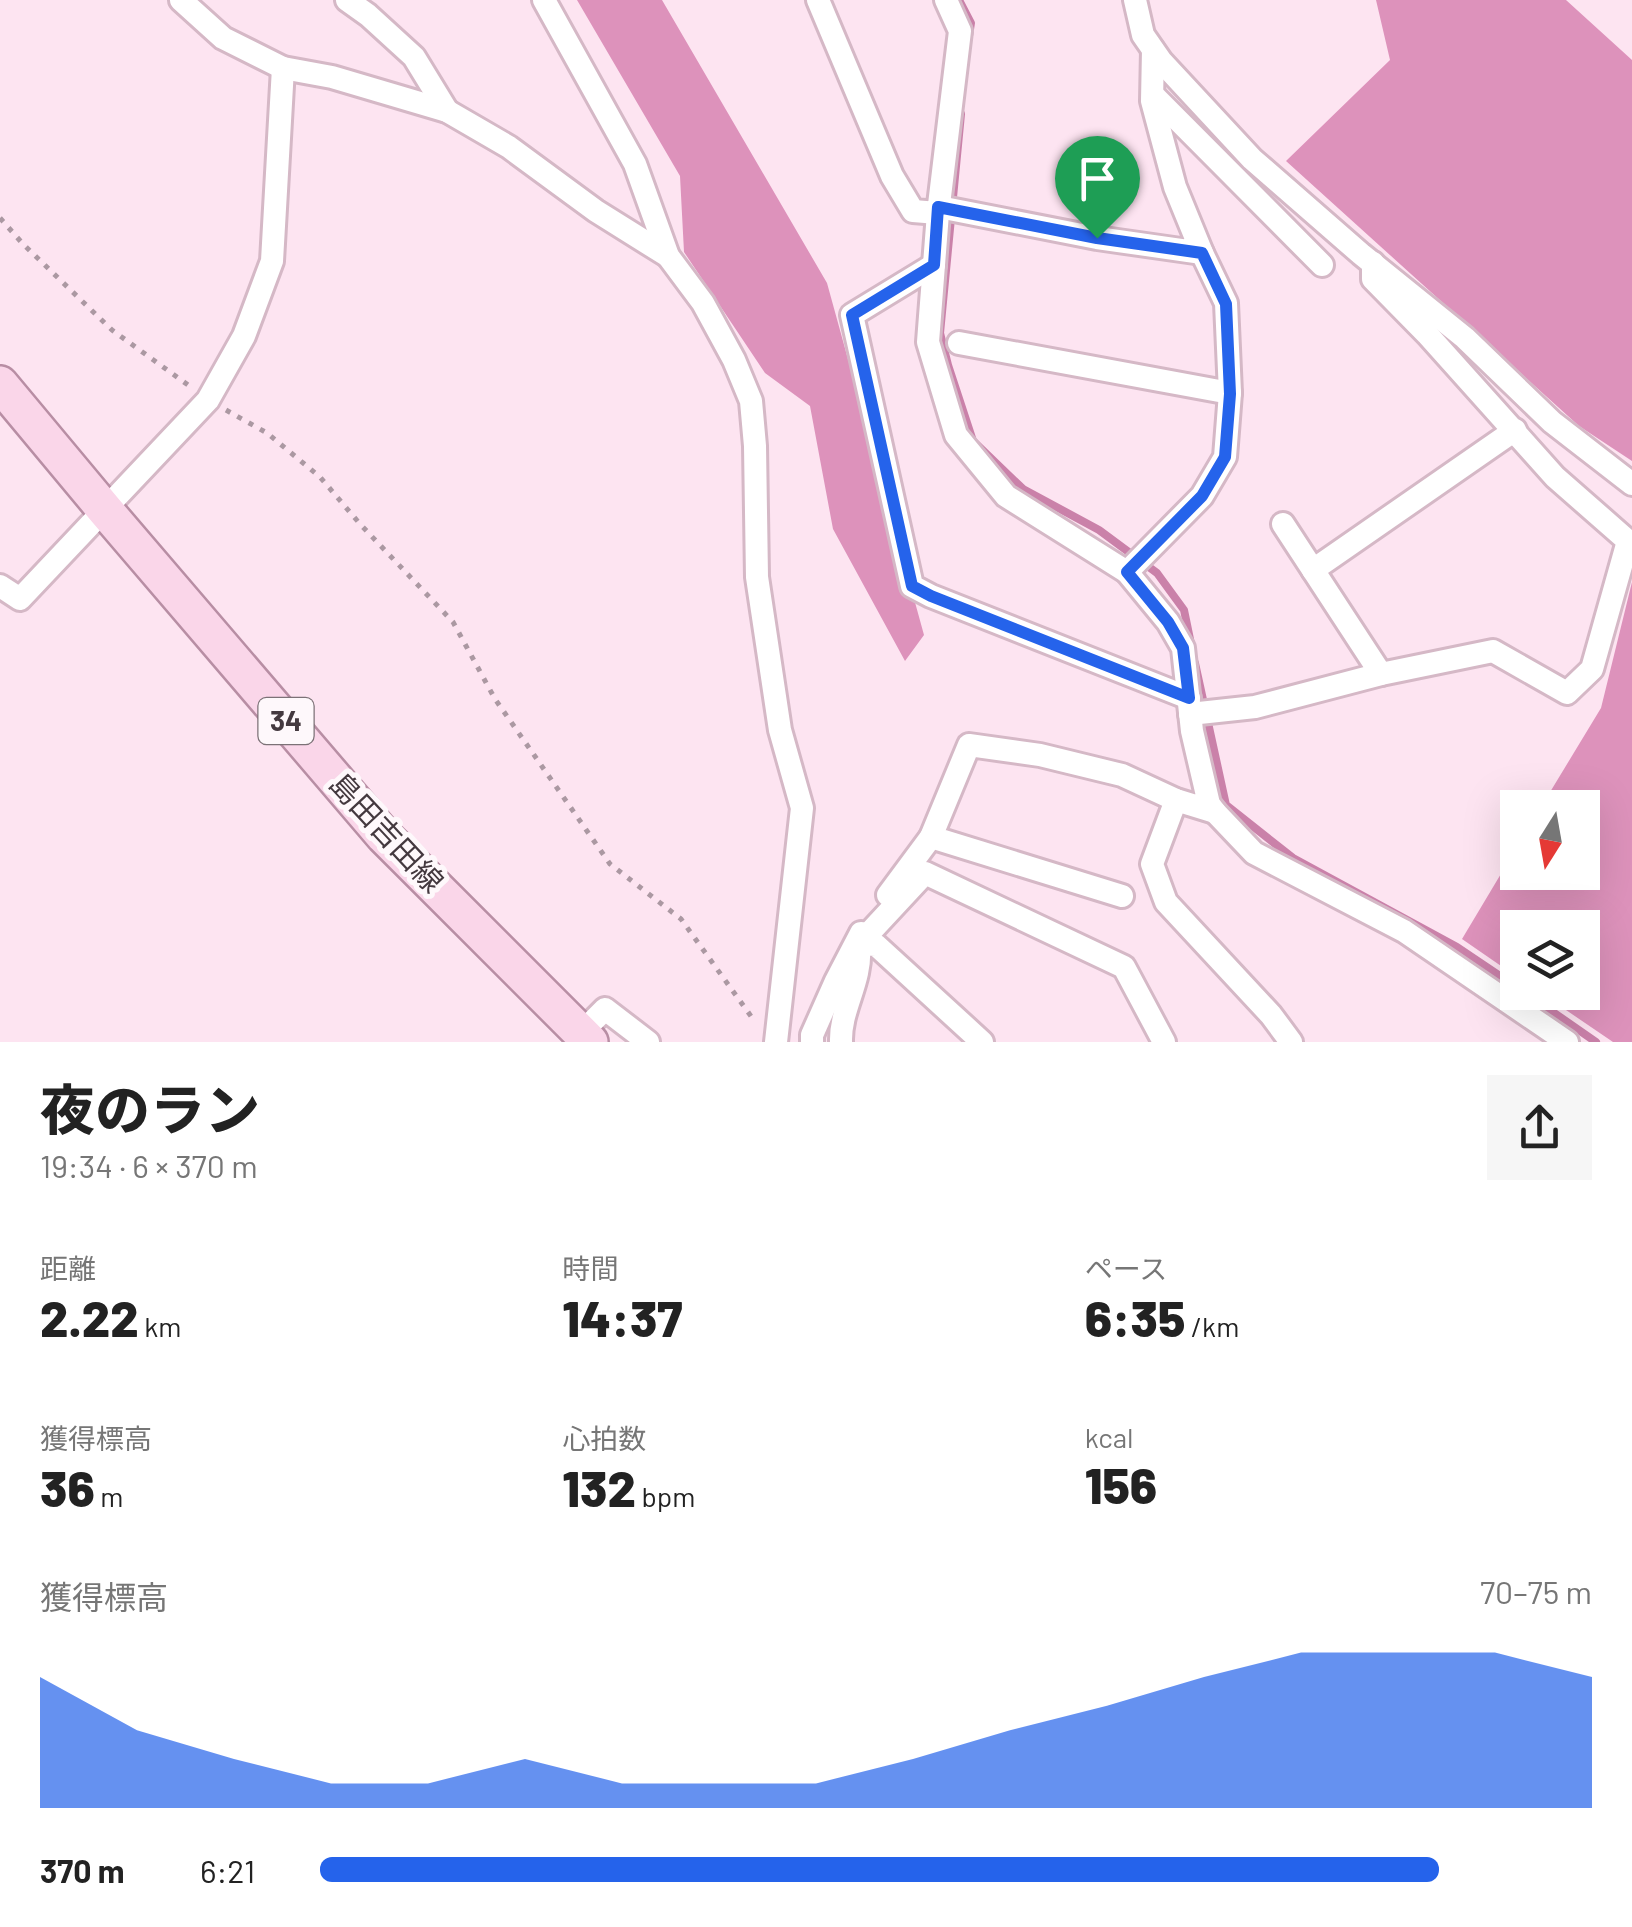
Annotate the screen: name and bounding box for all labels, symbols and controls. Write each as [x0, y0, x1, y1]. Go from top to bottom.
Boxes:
pin [1055, 136, 1140, 239]
icon: arrive [1070, 151, 1125, 206]
road number: 34 [258, 698, 314, 744]
street label: 島田吉田線 [323, 765, 452, 899]
north arrow [1500, 790, 1600, 890]
map controls [1500, 790, 1600, 1010]
button: layers [1500, 910, 1600, 1010]
text: 夜のラン [40, 1075, 260, 1141]
button: share [1487, 1075, 1592, 1180]
text: 19:34 · 6 × 370 m [40, 1146, 258, 1184]
text: 距離 [40, 1251, 96, 1285]
text: 時間 [562, 1251, 618, 1285]
text: ペース [1085, 1251, 1167, 1285]
text: 2.22 [40, 1287, 139, 1347]
text: 14:37 [562, 1287, 683, 1347]
text: 6:35 [1085, 1287, 1185, 1347]
text: km [139, 1309, 181, 1343]
text: /km [1185, 1309, 1239, 1343]
text: kcal [1085, 1420, 1133, 1454]
text: 獲得標高 [40, 1421, 152, 1455]
text: 心拍数 [562, 1421, 646, 1455]
text: 156 [1085, 1454, 1157, 1514]
text: 36 [40, 1457, 95, 1517]
text: 132 [562, 1457, 636, 1517]
text: m [95, 1479, 123, 1513]
text: bpm [636, 1479, 695, 1513]
text: 70–75 m [1480, 1572, 1592, 1610]
text: 獲得標高 [40, 1577, 168, 1615]
text: 370 m [40, 1851, 125, 1889]
text: 6:21 [200, 1851, 255, 1889]

